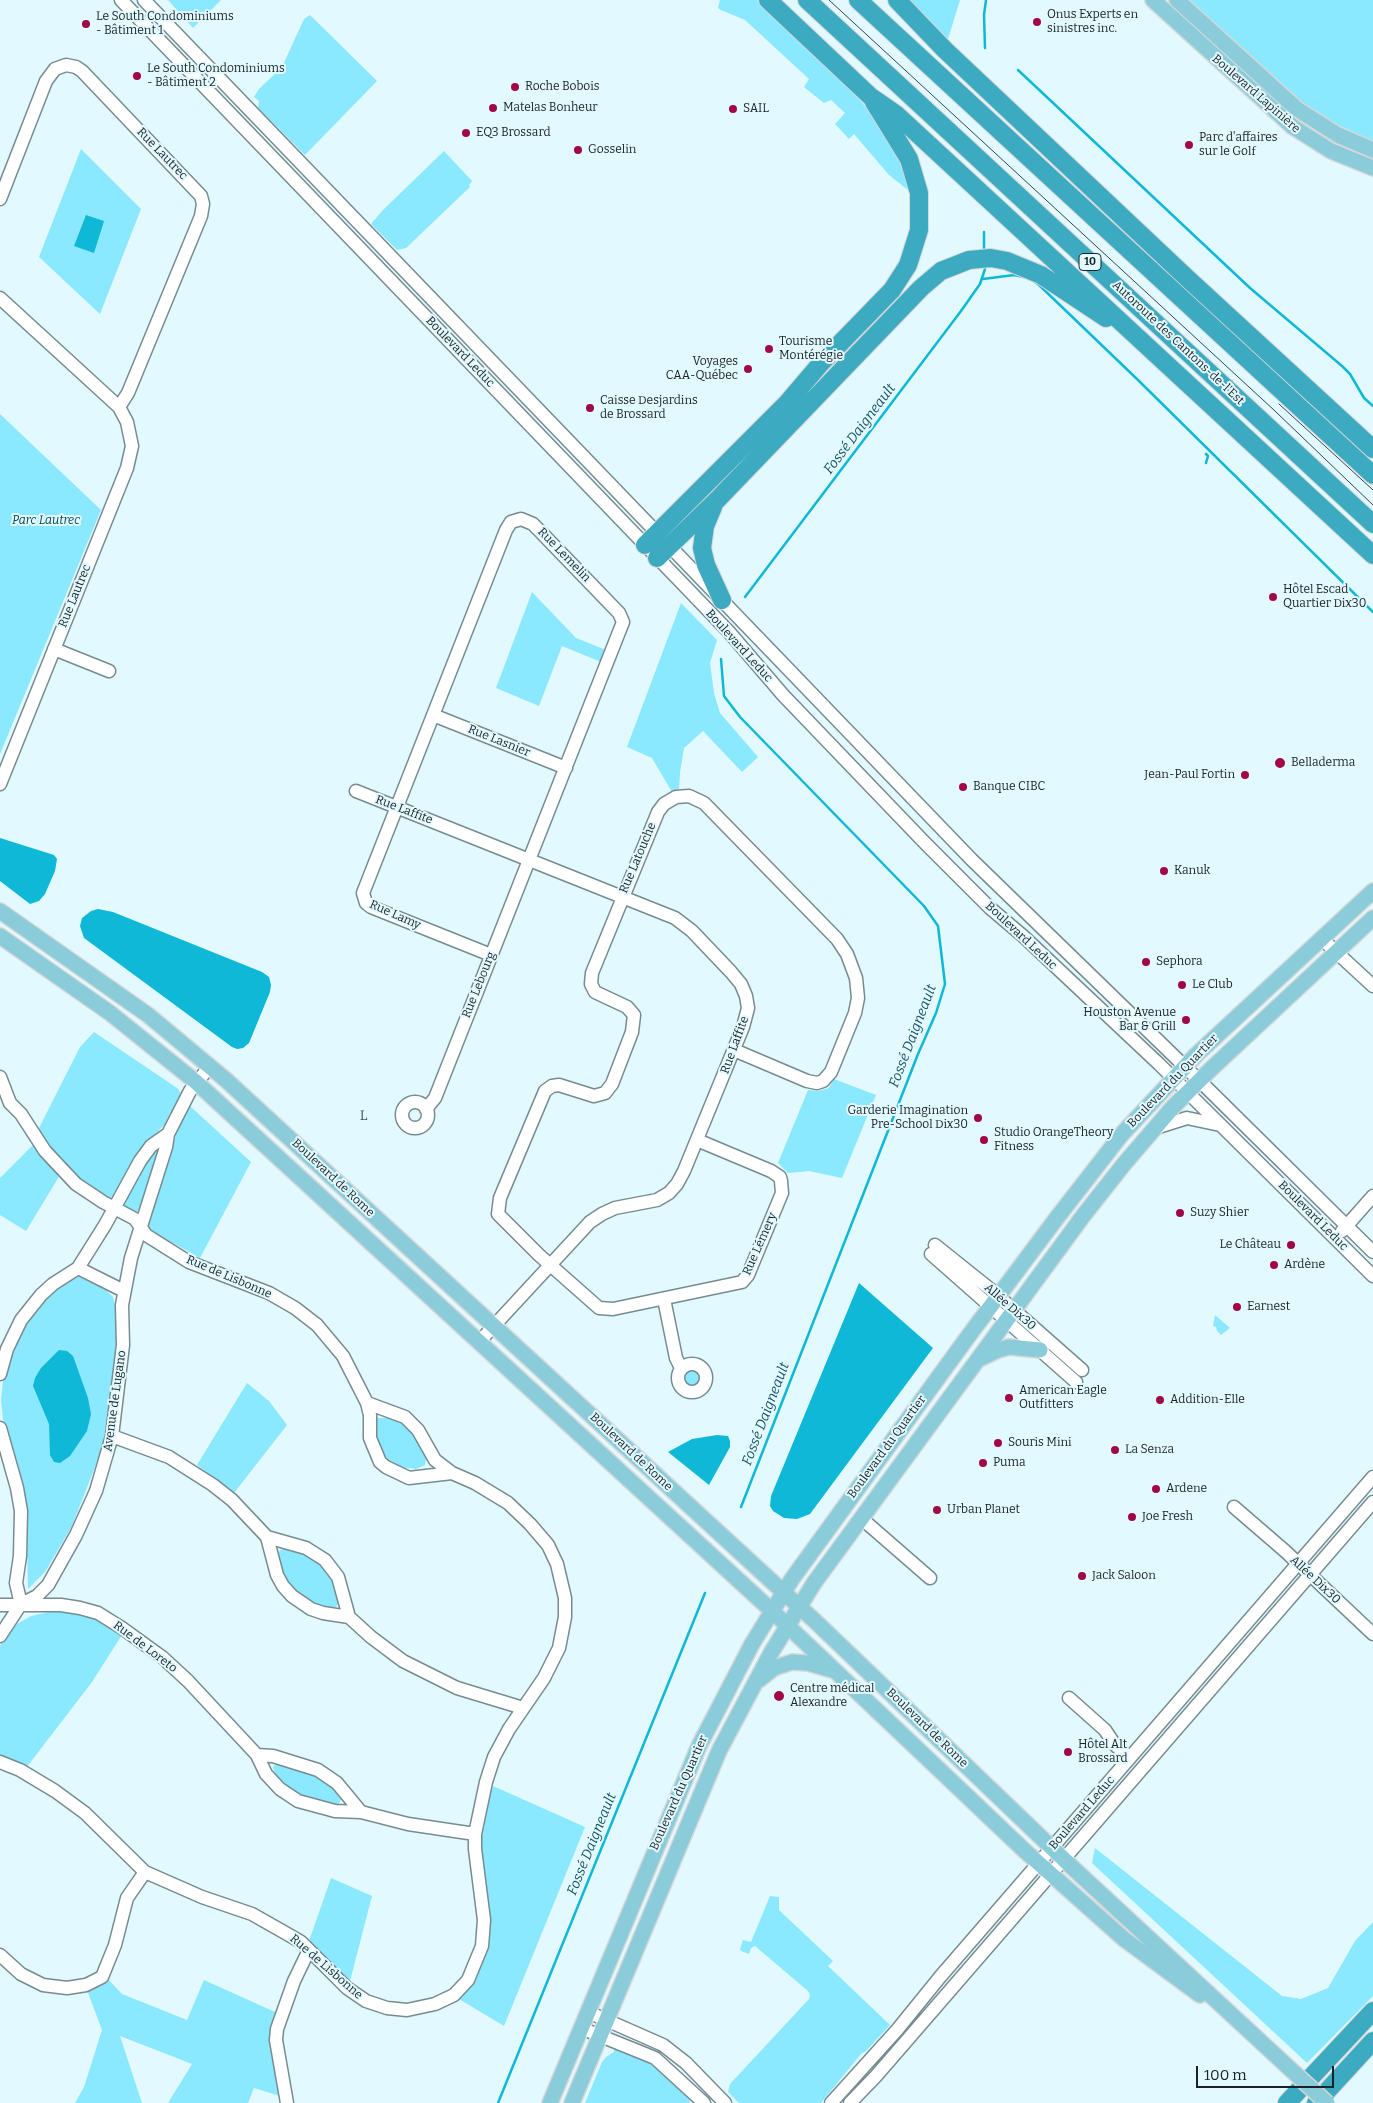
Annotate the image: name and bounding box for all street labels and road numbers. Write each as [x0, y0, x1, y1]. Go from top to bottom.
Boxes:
street label: Boulevard Lapinière [1209, 52, 1303, 136]
street label: Rue Lautrec [134, 125, 190, 183]
road number: 10 [1079, 253, 1101, 270]
street label: Autoroute des Cantons-de-l'Est [1109, 278, 1247, 408]
street label: Boulevard Leduc [423, 314, 497, 390]
street label: Rue Lemelin [535, 525, 593, 585]
street label: Rue Lautrec [56, 562, 94, 630]
street label: Boulevard Leduc [703, 607, 775, 685]
street label: Rue Lasnier [466, 722, 532, 760]
street label: Rue Laffite [373, 793, 435, 827]
street label: Rue Latouche [617, 820, 659, 896]
street label: Rue Lamy [367, 897, 423, 933]
street label: Boulevard Leduc [982, 899, 1060, 973]
street label: Rue Lebourg [459, 950, 499, 1020]
street label: Rue Laffite [718, 1014, 752, 1076]
street label: Boulevard du Quartier [1125, 1031, 1221, 1131]
street label: Boulevard de Rome [289, 1136, 377, 1220]
street label: Boulevard Leduc [1275, 1178, 1351, 1254]
street label: Rue Lémery [740, 1210, 780, 1278]
street label: Rue de Lisbonne [184, 1252, 274, 1302]
street label: Allée Dix30 [981, 1281, 1039, 1333]
street label: Avenue de Lugano [101, 1349, 129, 1453]
street label: Boulevard du Quartier [845, 1393, 929, 1501]
street label: Boulevard de Rome [587, 1410, 675, 1494]
street label: Allée Dix30 [1287, 1553, 1343, 1607]
street label: Rue de Loreto [110, 1618, 180, 1676]
street label: Boulevard de Rome [883, 1685, 971, 1771]
street label: Boulevard du Quartier [647, 1733, 711, 1853]
street label: Boulevard Leduc [1046, 1773, 1118, 1853]
street label: Rue de Lisbonne [287, 1932, 365, 2002]

